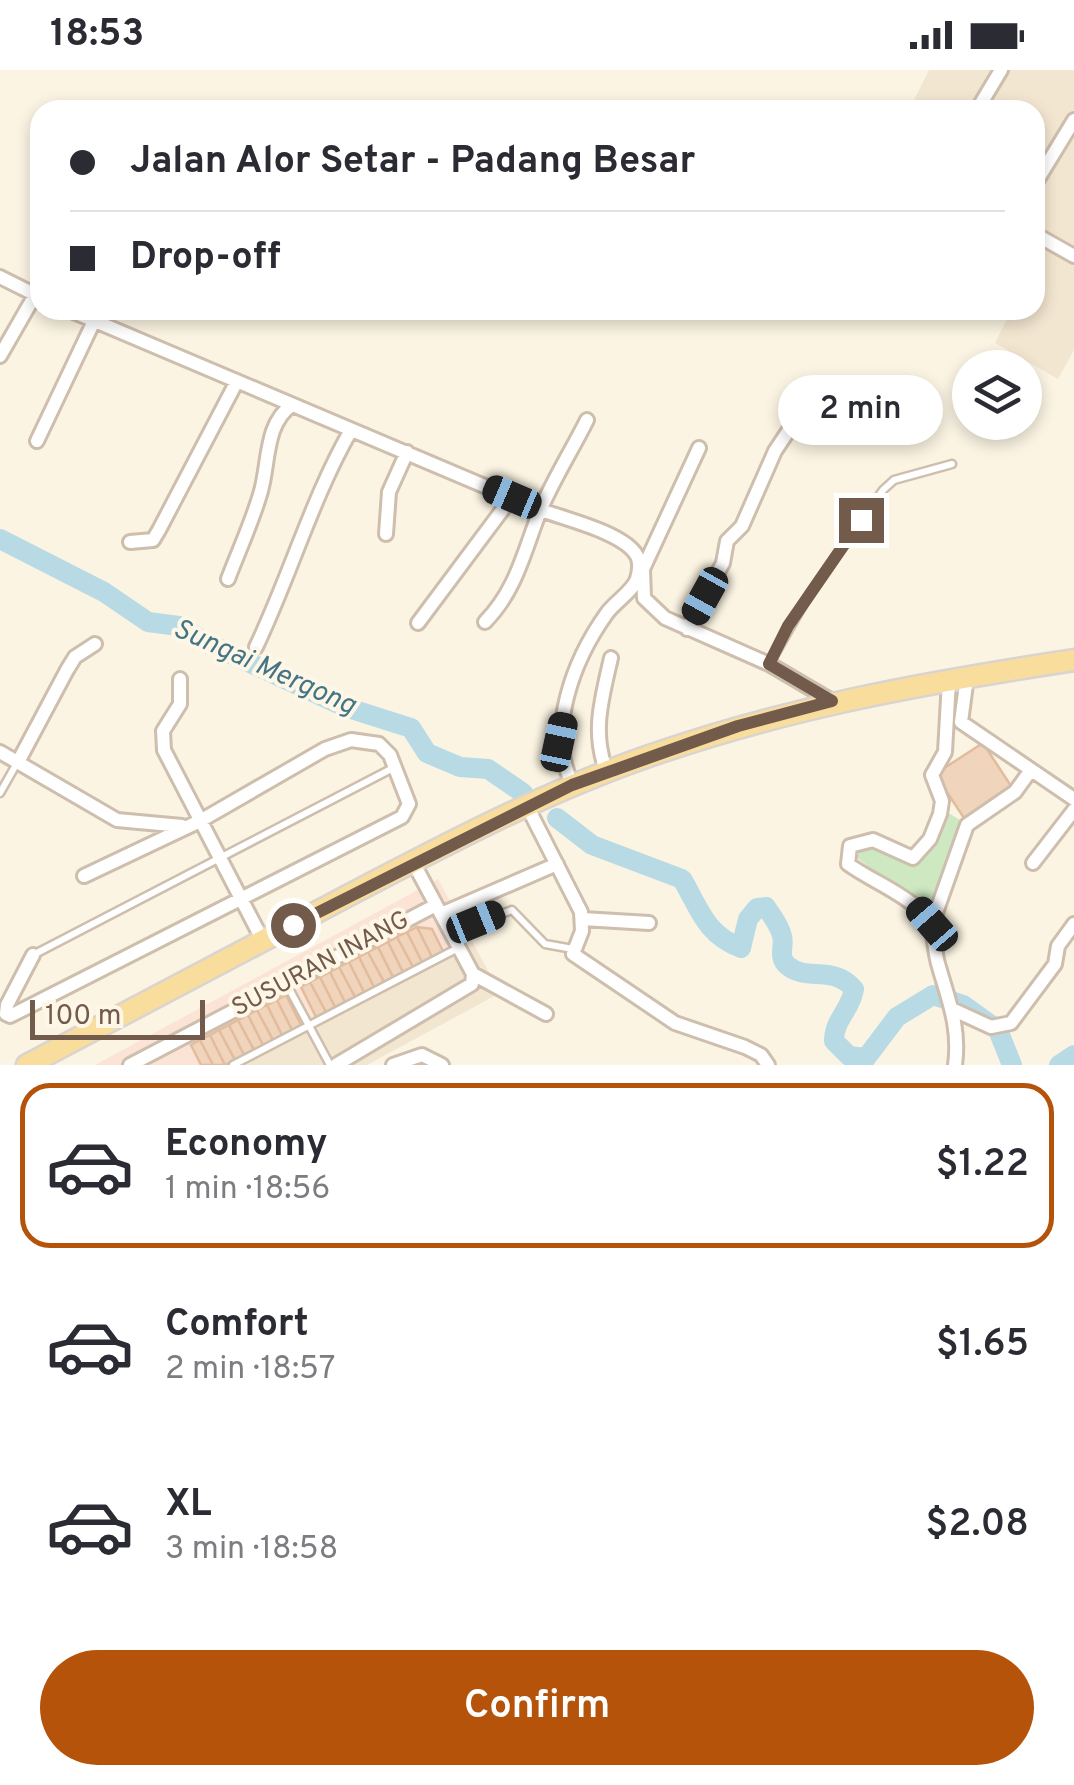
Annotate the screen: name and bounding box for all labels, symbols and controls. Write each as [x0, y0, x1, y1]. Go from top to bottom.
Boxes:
text: 18:53 [50, 11, 144, 60]
text: Jalan Alor Setar - Padang Besar [130, 138, 695, 187]
text: Drop-off [130, 234, 281, 283]
map controls [952, 350, 1042, 440]
button: layers [952, 350, 1042, 440]
callout: 2 min [778, 375, 944, 445]
text: 2 min [819, 390, 902, 430]
car [479, 471, 545, 523]
route end [839, 498, 884, 543]
car [677, 562, 733, 630]
water label: Sungai Mergong [167, 612, 362, 725]
car [538, 710, 580, 774]
car [901, 892, 963, 956]
car [443, 897, 509, 947]
route start [271, 903, 316, 948]
street label: SUSURAN INANG [227, 905, 415, 1025]
scale bar [30, 995, 205, 1040]
text: 100 m [45, 999, 121, 1035]
icon: car [45, 1121, 135, 1211]
text: Economy [165, 1121, 327, 1170]
text: $1.22 [936, 1141, 1029, 1190]
text: 1 min · 18:56 [165, 1170, 330, 1210]
icon: car [45, 1301, 135, 1391]
text: Comfort [165, 1301, 309, 1350]
text: $1.65 [936, 1321, 1029, 1370]
text: 2 min · 18:57 [165, 1350, 335, 1390]
icon: car [45, 1481, 135, 1571]
text: XL [165, 1481, 212, 1530]
text: $2.08 [926, 1501, 1029, 1550]
text: 3 min · 18:58 [165, 1530, 338, 1570]
button: Confirm [40, 1650, 1034, 1765]

